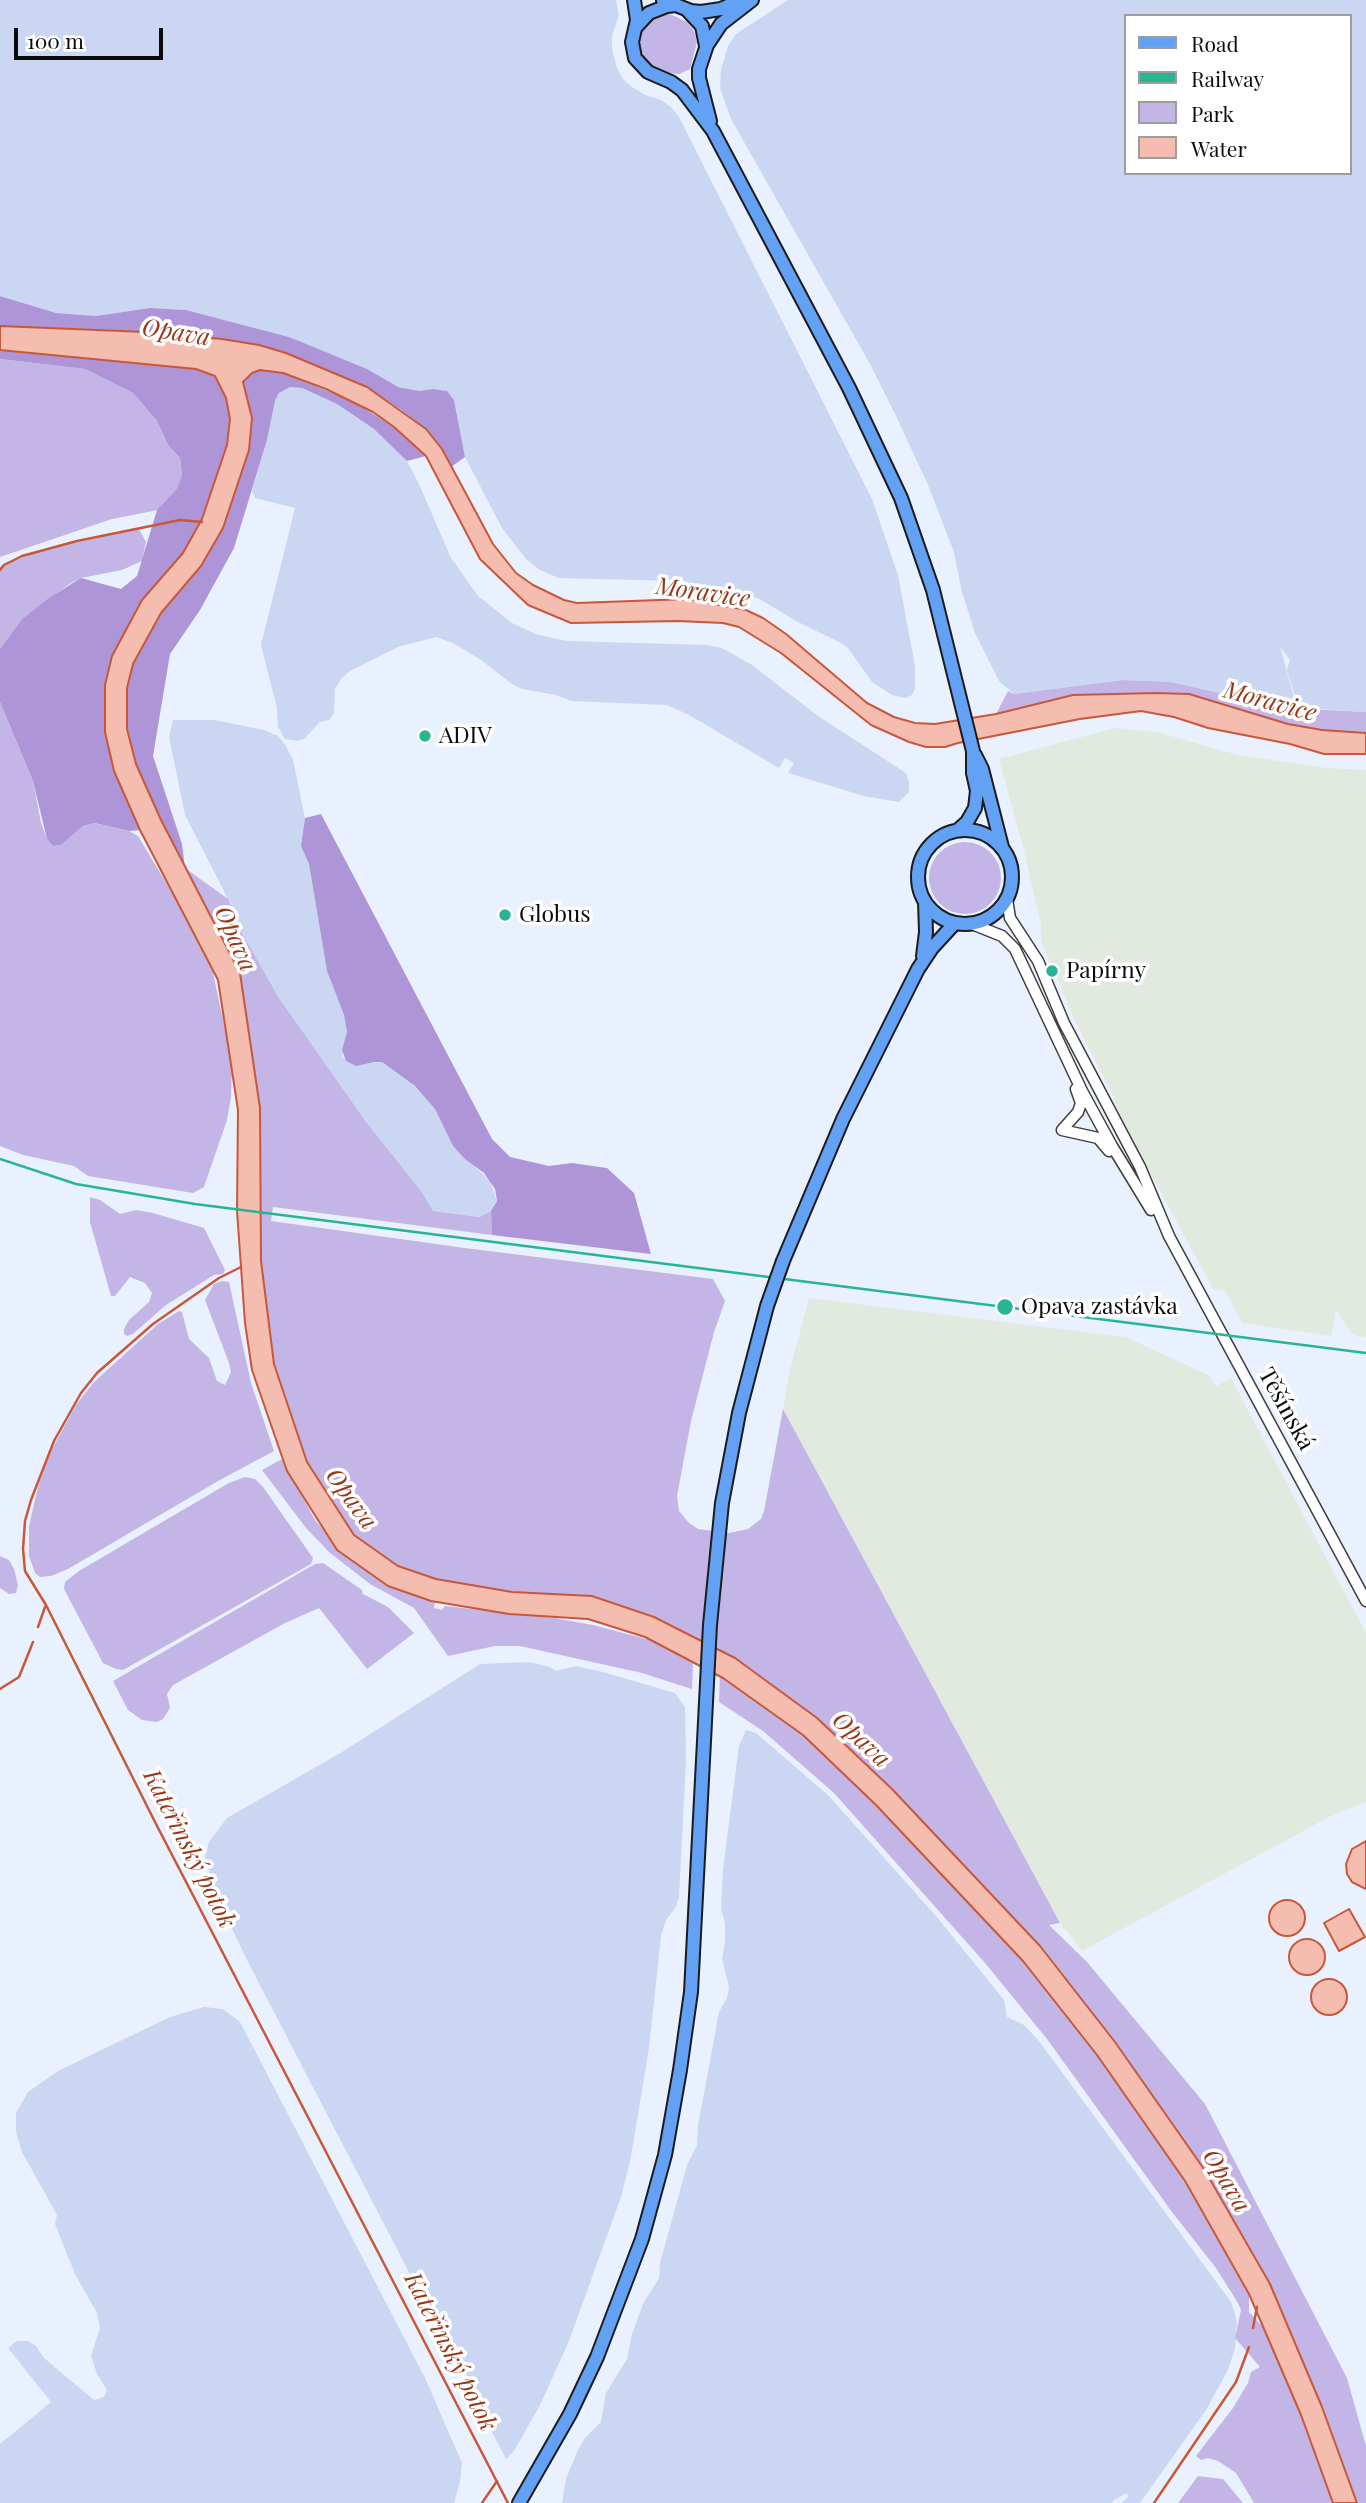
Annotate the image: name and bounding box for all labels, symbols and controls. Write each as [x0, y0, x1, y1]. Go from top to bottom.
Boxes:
scale bar [18, 14, 166, 58]
legend [1124, 14, 1352, 175]
text: 100 m [27, 26, 84, 54]
text: Road [1191, 29, 1239, 57]
text: Railway [1191, 64, 1264, 92]
text: Park [1191, 99, 1234, 127]
text: Water [1191, 134, 1247, 162]
water label: Opava [140, 313, 212, 353]
water label: Moravice [654, 572, 752, 614]
water label: Moravice [1220, 676, 1320, 728]
place label: ADIV [439, 722, 492, 750]
marker: ADIV [417, 728, 433, 744]
place label: Globus [519, 901, 591, 929]
water label: Opava [208, 902, 262, 976]
marker: Globus [497, 907, 513, 923]
place label: Papírny [1066, 957, 1146, 985]
marker: Papírny [1044, 963, 1060, 979]
place label: Opava zastávka [1021, 1293, 1178, 1321]
marker: Opava zastávka [995, 1297, 1015, 1317]
street label: Těšínská [1252, 1363, 1320, 1455]
water label: Opava [319, 1463, 383, 1535]
water label: Opava [826, 1706, 896, 1774]
water label: Kateřinský potok [137, 1765, 241, 1933]
water label: Opava [1196, 2144, 1256, 2218]
water label: Kateřinský potok [398, 2268, 502, 2436]

